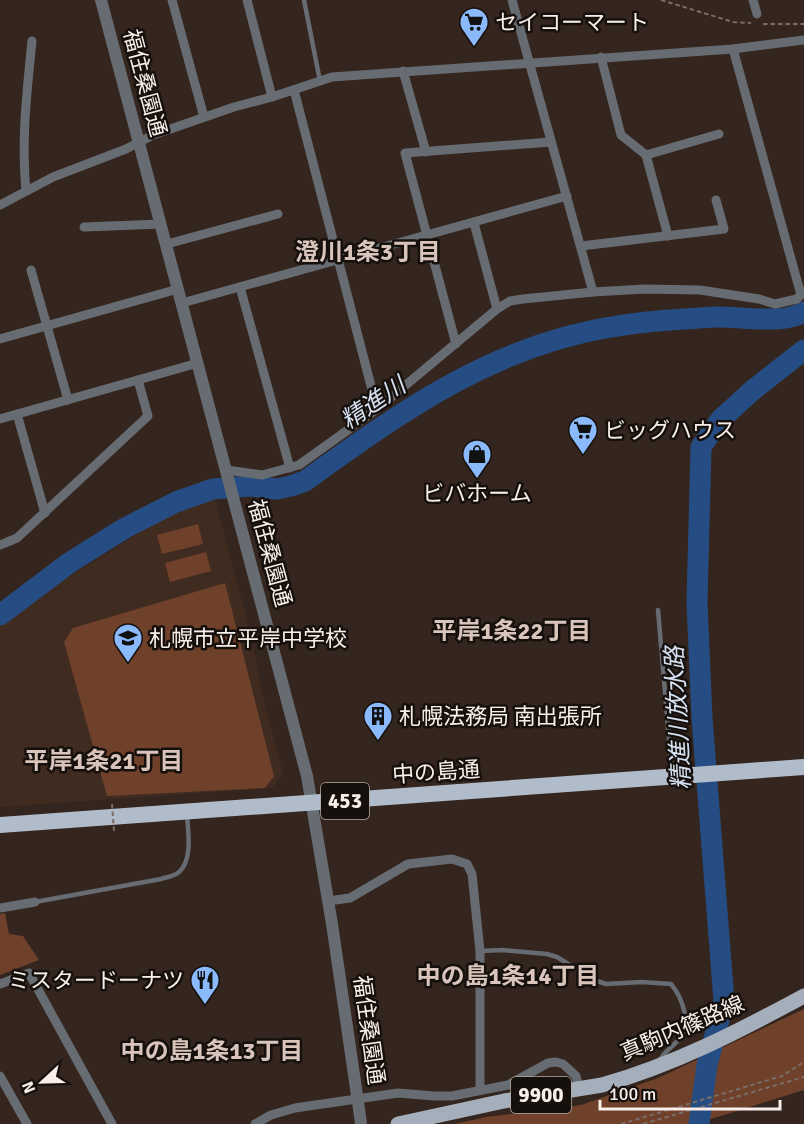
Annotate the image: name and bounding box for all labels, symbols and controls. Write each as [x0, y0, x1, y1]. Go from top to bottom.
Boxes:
supermarket icon: セイコーマート [458, 6, 490, 48]
place label: セイコーマート [495, 9, 649, 36]
street label: 福住桑園通 [118, 26, 172, 140]
district label: 澄川1条3丁目 [295, 237, 441, 267]
water label: 精進川 [335, 369, 414, 436]
supermarket icon: ビッグハウス [567, 414, 599, 456]
place label: ビッグハウス [604, 417, 736, 444]
shop icon: ビバホーム [461, 438, 493, 480]
place label: ビバホーム [422, 480, 532, 507]
street label: 福住桑園通 [243, 496, 297, 610]
district label: 平岸1条22丁目 [433, 616, 591, 646]
school or university icon: 札幌市立平岸中学校 [112, 622, 144, 664]
place label: 札幌市立平岸中学校 [149, 625, 347, 652]
water label: 精進川放水路 [659, 643, 697, 791]
building icon: 札幌法務局 南出張所 [362, 700, 394, 742]
place label: 札幌法務局 南出張所 [399, 703, 602, 730]
district label: 平岸1条21丁目 [25, 746, 183, 776]
street label: 中の島通 [391, 755, 481, 789]
road number: 453 [321, 783, 369, 819]
district label: 中の島1条14丁目 [417, 961, 599, 991]
restaurant icon: ミスタードーナツ [189, 964, 221, 1006]
place label: ミスタードーナツ [8, 967, 184, 994]
street label: 福住桑園通 [348, 974, 390, 1086]
street label: 真駒内篠路線 [616, 990, 748, 1066]
district label: 中の島1条13丁目 [121, 1036, 303, 1066]
north arrow [12, 1052, 72, 1112]
scale bar [600, 1073, 780, 1111]
road number: 9900 [511, 1077, 571, 1113]
text: N [18, 1078, 40, 1096]
text: 100 m [609, 1083, 656, 1105]

